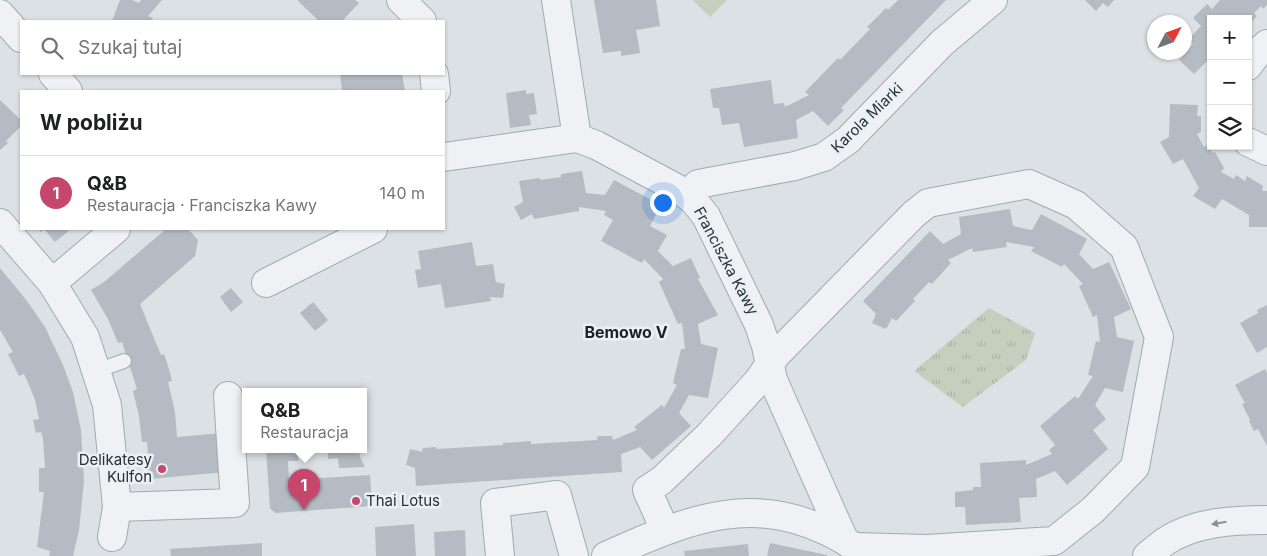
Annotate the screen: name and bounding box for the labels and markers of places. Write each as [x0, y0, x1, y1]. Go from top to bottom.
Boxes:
place label: Delikatesy Kulfon [79, 450, 153, 486]
marker: Delikatesy Kulfon [156, 463, 168, 475]
pin: 1 [288, 469, 320, 510]
place label: Thai Lotus [366, 491, 440, 510]
marker: Thai Lotus [350, 495, 362, 507]

